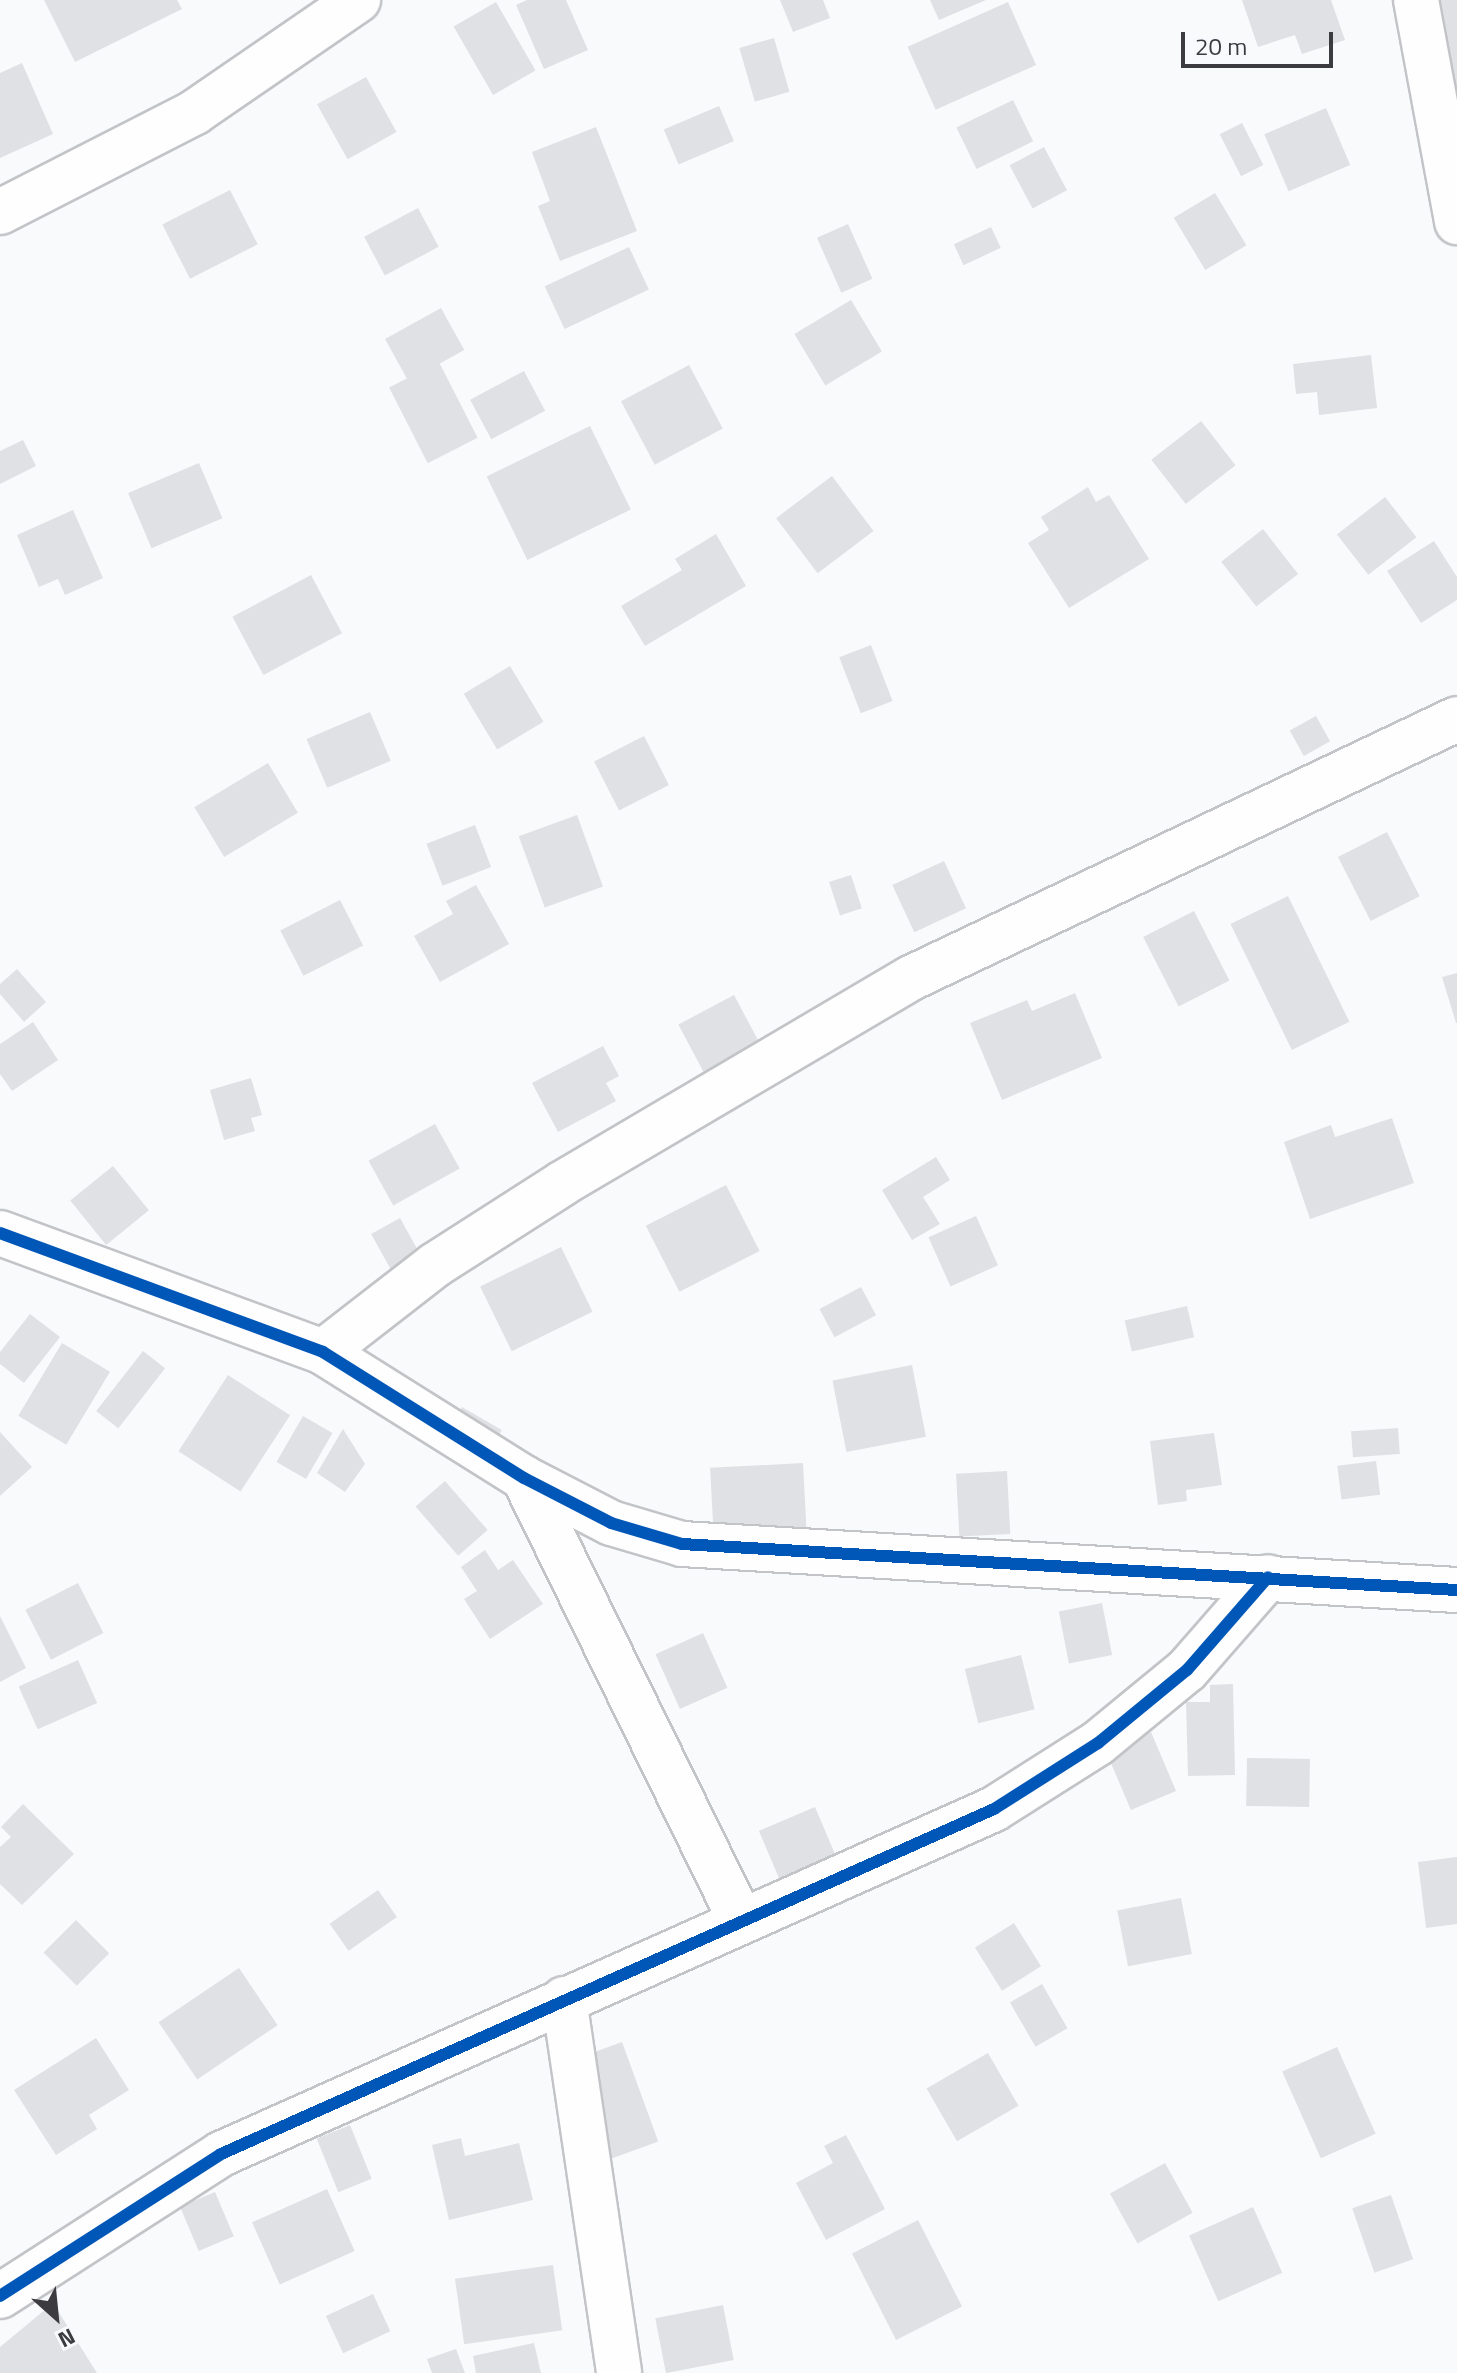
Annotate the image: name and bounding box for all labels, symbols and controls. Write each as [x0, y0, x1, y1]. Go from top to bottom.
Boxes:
scale bar [1185, 16, 1337, 66]
text: 20 m [1195, 28, 1247, 64]
north arrow [16, 2277, 96, 2357]
text: N [52, 2320, 81, 2357]

